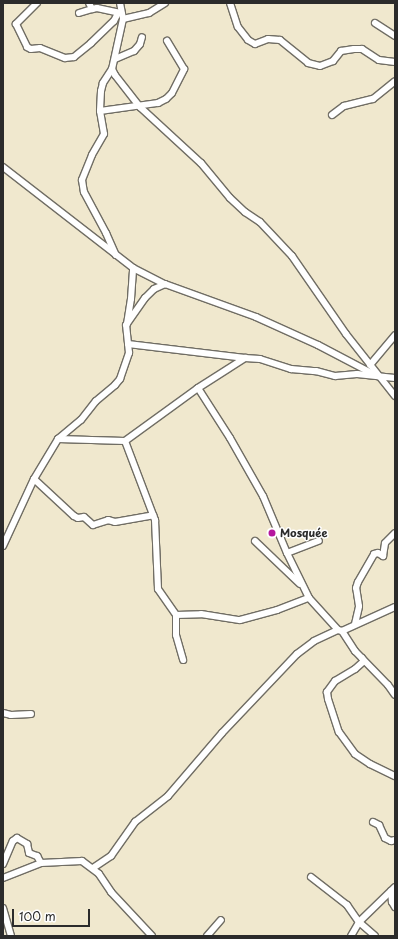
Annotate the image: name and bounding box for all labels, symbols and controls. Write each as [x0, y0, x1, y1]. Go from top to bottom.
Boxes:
place label: Mosquée [280, 526, 327, 540]
marker: Mosquée [267, 528, 277, 538]
scale bar [14, 901, 92, 927]
text: 100 m [19, 907, 56, 925]

